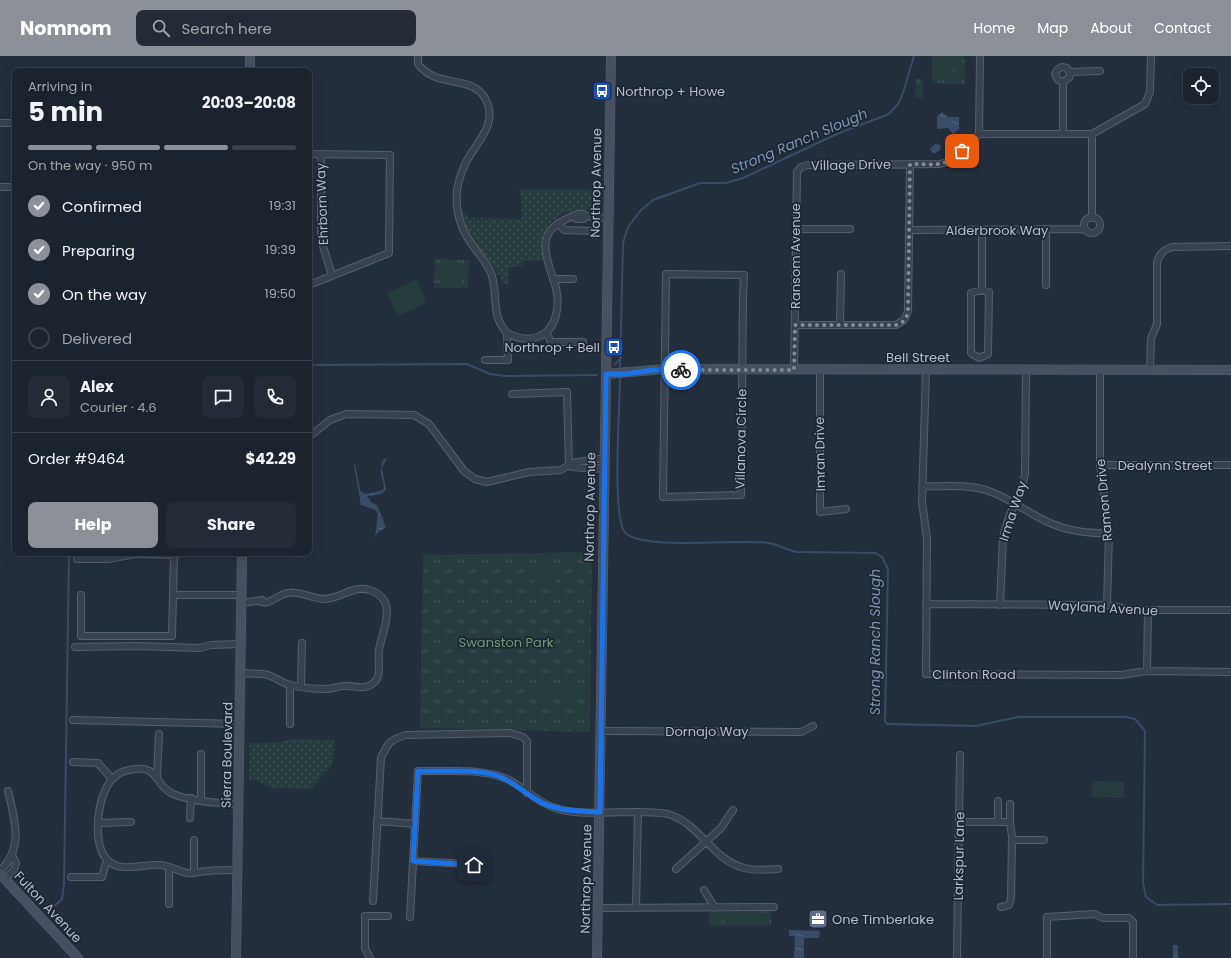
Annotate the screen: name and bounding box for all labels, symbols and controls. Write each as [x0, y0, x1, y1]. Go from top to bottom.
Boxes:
search box [136, 10, 416, 46]
text: Nomnom [20, 15, 112, 42]
icon: search [150, 17, 172, 39]
text: Search here [182, 18, 272, 39]
text: Home [973, 18, 1015, 38]
text: Map [1037, 18, 1068, 38]
text: About [1090, 18, 1132, 38]
text: Contact [1154, 18, 1211, 38]
map controls [1183, 68, 1219, 104]
button: locate [1183, 68, 1219, 104]
text: Arriving in [28, 77, 92, 96]
bus stop icon: Northrop + Howe [591, 80, 613, 102]
place label: Northrop + Howe [616, 82, 725, 101]
text: 20:03–20:08 [202, 92, 296, 113]
text: 5 min [28, 94, 103, 130]
water label: Strong Ranch Slough [728, 103, 870, 179]
street label: Northrop Avenue [586, 128, 606, 238]
pin [945, 134, 979, 168]
icon: bag [951, 140, 973, 162]
street label: Village Drive [811, 155, 891, 175]
text: On the way · 950 m [28, 156, 152, 175]
street label: Ehrborn Way [311, 162, 333, 246]
icon: check [28, 195, 50, 217]
text: Confirmed [62, 196, 142, 217]
text: 19:31 [269, 196, 296, 215]
street label: Ransom Avenue [786, 203, 805, 309]
street label: Alderbrook Way [946, 221, 1049, 240]
icon: check [28, 239, 50, 261]
text: Preparing [62, 240, 135, 261]
text: 19:39 [265, 240, 296, 259]
icon: check [28, 283, 50, 305]
text: On the way [62, 284, 147, 305]
text: 19:50 [265, 284, 296, 303]
text: Delivered [62, 328, 132, 349]
bus stop icon: Northrop + Bell [603, 336, 625, 358]
place label: Northrop + Bell [504, 338, 600, 357]
street label: Bell Street [886, 348, 950, 367]
courier [661, 350, 701, 390]
icon: bike [670, 359, 692, 381]
button: person [28, 376, 70, 418]
text: Alex [80, 376, 114, 397]
button: chat [202, 376, 244, 418]
button: phone [254, 376, 296, 418]
street label: Villanova Circle [731, 389, 751, 489]
text: Courier · 4.6 [80, 398, 157, 417]
street label: Imran Drive [810, 417, 830, 491]
text: Order #9464 [28, 448, 125, 469]
text: $42.29 [245, 448, 296, 469]
street label: Northrop Avenue [580, 452, 600, 562]
street label: Dealynn Street [1118, 456, 1213, 475]
street label: Ramon Drive [1091, 458, 1117, 542]
street label: Irma Way [994, 478, 1032, 544]
button: Help [28, 502, 158, 548]
button: Share [166, 502, 296, 548]
water label: Strong Ranch Slough [865, 569, 885, 715]
street label: Wayland Avenue [1047, 596, 1159, 620]
park label: Swanston Park [459, 633, 554, 652]
street label: Clinton Road [932, 665, 1016, 684]
street label: Sierra Boulevard [217, 702, 237, 808]
street label: Dornajo Way [665, 722, 749, 741]
street label: Larkspur Lane [949, 811, 969, 901]
street label: Northrop Avenue [576, 824, 596, 934]
pin [457, 848, 491, 882]
icon: home [463, 854, 485, 876]
street label: Fulton Avenue [10, 867, 86, 947]
office icon: One Timberlake [807, 908, 829, 930]
place label: One Timberlake [832, 910, 934, 929]

